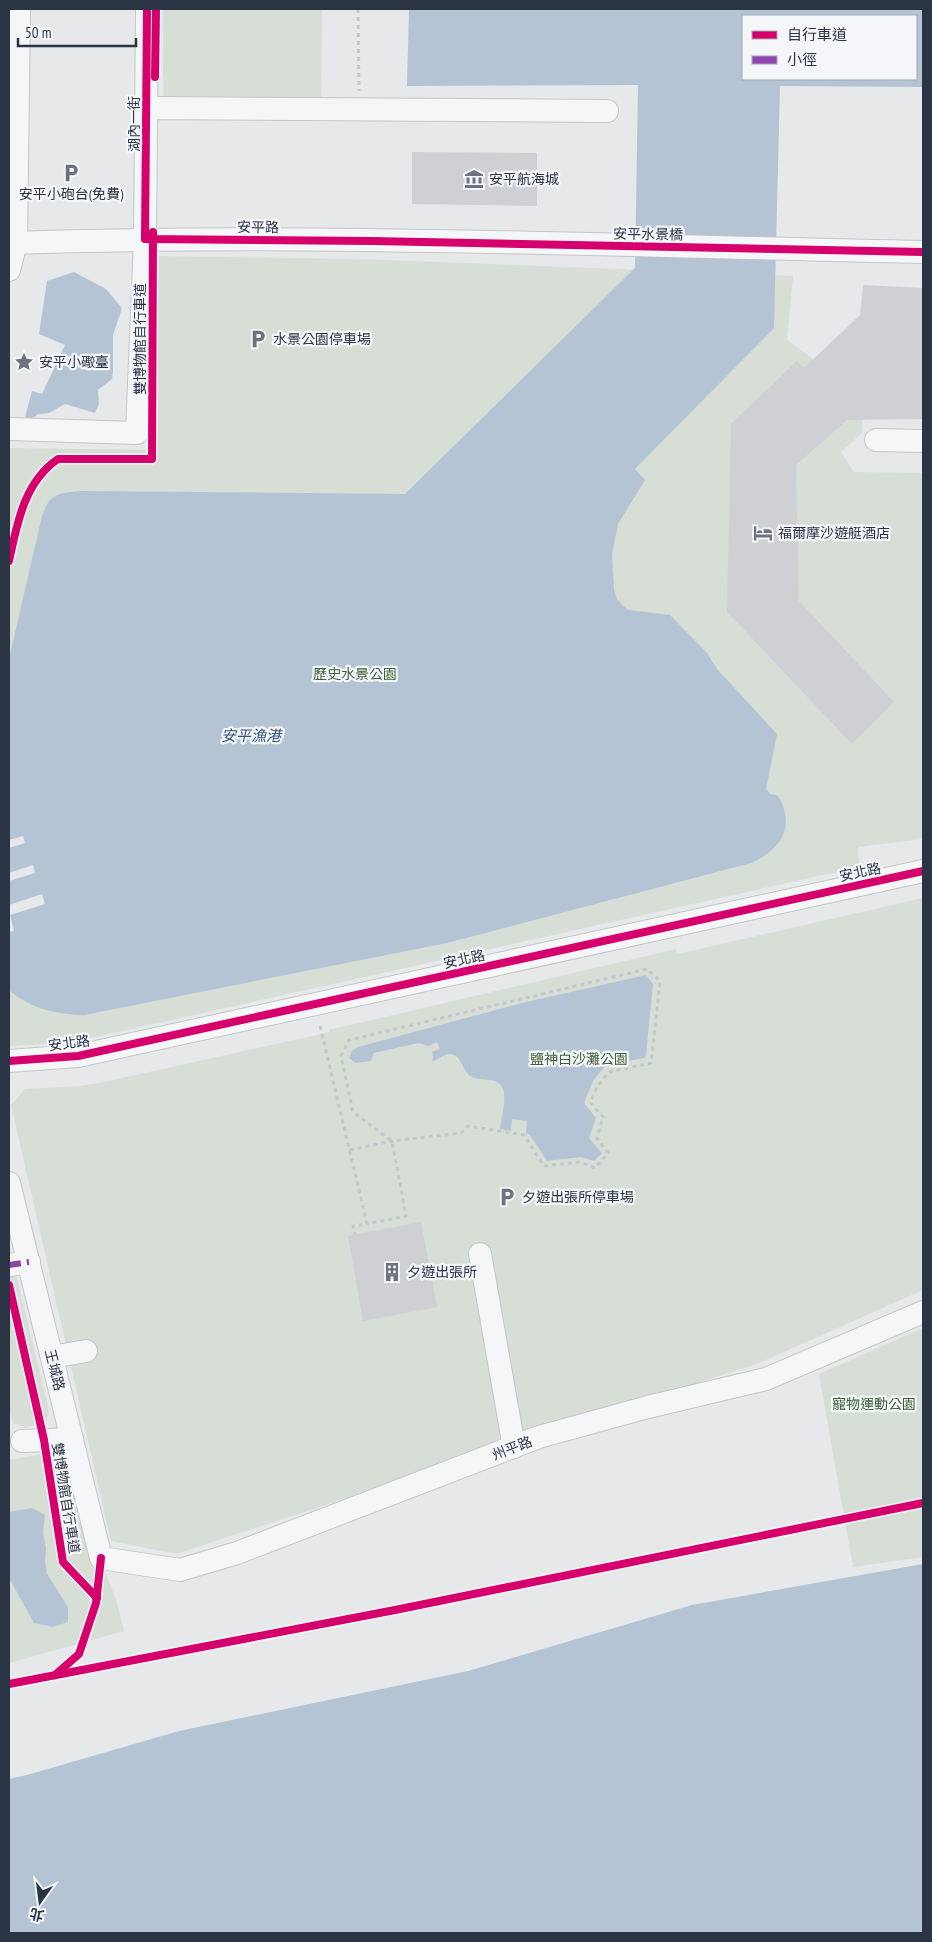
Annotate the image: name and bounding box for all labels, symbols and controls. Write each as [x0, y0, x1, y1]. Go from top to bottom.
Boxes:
scale bar [18, 15, 135, 47]
legend [742, 15, 917, 80]
text: 50 m [25, 23, 51, 42]
text: 自行車道 [787, 25, 847, 44]
text: 小徑 [787, 50, 817, 69]
street label: 湖內一街 [125, 96, 143, 152]
parking icon: 安平小砲台(免費) [60, 162, 82, 184]
museum icon: 安平航海城 [463, 168, 485, 190]
place label: 安平航海城 [489, 170, 559, 188]
place label: 安平小砲台(免費) [19, 185, 124, 203]
street label: 安平路 [237, 218, 279, 236]
street label: 安平水景橋 [613, 224, 683, 244]
street label: 雙博物館自行車道 [131, 283, 149, 395]
parking icon: 水景公園停車場 [247, 328, 269, 350]
place label: 水景公園停車場 [273, 330, 371, 348]
place icon: 安平小礮臺 [13, 351, 35, 373]
place label: 安平小礮臺 [39, 353, 109, 371]
hotel icon: 福爾摩沙遊艇酒店 [752, 522, 774, 544]
place label: 福爾摩沙遊艇酒店 [778, 524, 890, 542]
park label: 歷史水景公園 [313, 665, 397, 683]
water label: 安平漁港 [221, 726, 283, 745]
street label: 安北路 [838, 859, 882, 885]
street label: 安北路 [442, 946, 486, 972]
street label: 安北路 [47, 1032, 91, 1054]
park label: 鹽神白沙灘公園 [530, 1050, 628, 1068]
parking icon: 夕遊出張所停車場 [496, 1186, 518, 1208]
place label: 夕遊出張所停車場 [522, 1188, 634, 1206]
building icon: 夕遊出張所 [381, 1261, 403, 1283]
place label: 夕遊出張所 [407, 1263, 477, 1281]
street label: 王城路 [41, 1347, 69, 1393]
park label: 寵物運動公園 [832, 1395, 916, 1413]
street label: 州平路 [489, 1432, 535, 1464]
street label: 雙博物館自行車道 [48, 1441, 84, 1555]
north arrow [15, 1877, 65, 1927]
text: 北 [28, 1904, 46, 1925]

